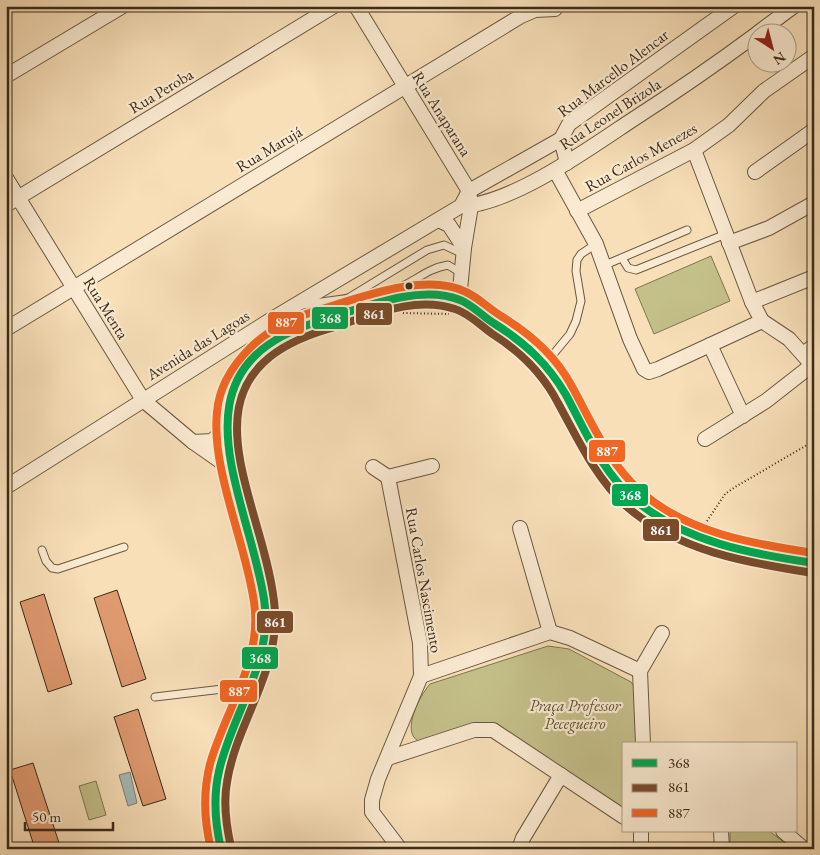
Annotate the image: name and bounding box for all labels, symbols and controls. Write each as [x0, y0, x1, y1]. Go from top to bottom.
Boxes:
north arrow [748, 22, 798, 72]
street label: Rua Marcello Alencar [553, 24, 673, 122]
text: N [769, 48, 790, 70]
street label: Rua Peroba [125, 63, 197, 118]
street label: Rua Anaparana [408, 68, 477, 161]
street label: Rua Leonel Brizola [555, 73, 665, 155]
street label: Rua Carlos Menezes [581, 117, 701, 197]
street label: Rua Marujá [232, 121, 307, 177]
street label: Rua Menta [79, 273, 134, 344]
unlabelled marker [404, 281, 414, 291]
line badge: 861 [355, 302, 393, 326]
street label: Avenida das Lagoas [142, 305, 253, 386]
text: 861 [363, 305, 385, 323]
line badge: 368 [311, 306, 349, 330]
text: 368 [319, 309, 341, 327]
line badge: 887 [267, 311, 305, 335]
text: 887 [275, 313, 298, 331]
line badge: 887 [588, 439, 626, 463]
text: 887 [596, 442, 619, 460]
line badge: 368 [611, 483, 649, 507]
text: 368 [619, 486, 641, 504]
street label: Rua Carlos Nascimento [401, 506, 447, 654]
line badge: 861 [642, 518, 680, 542]
text: 861 [650, 521, 672, 539]
line badge: 861 [256, 610, 294, 634]
text: 861 [264, 613, 286, 631]
line badge: 368 [241, 646, 279, 670]
text: 368 [249, 649, 271, 667]
line badge: 887 [219, 679, 258, 703]
text: 887 [228, 682, 251, 700]
park label: Praça Professor Pecegueiro [529, 695, 622, 734]
legend [622, 742, 798, 832]
text: 368 [668, 753, 690, 772]
text: 861 [668, 777, 690, 796]
scale bar [25, 800, 112, 832]
text: 887 [668, 803, 690, 822]
text: 50 m [32, 807, 61, 826]

